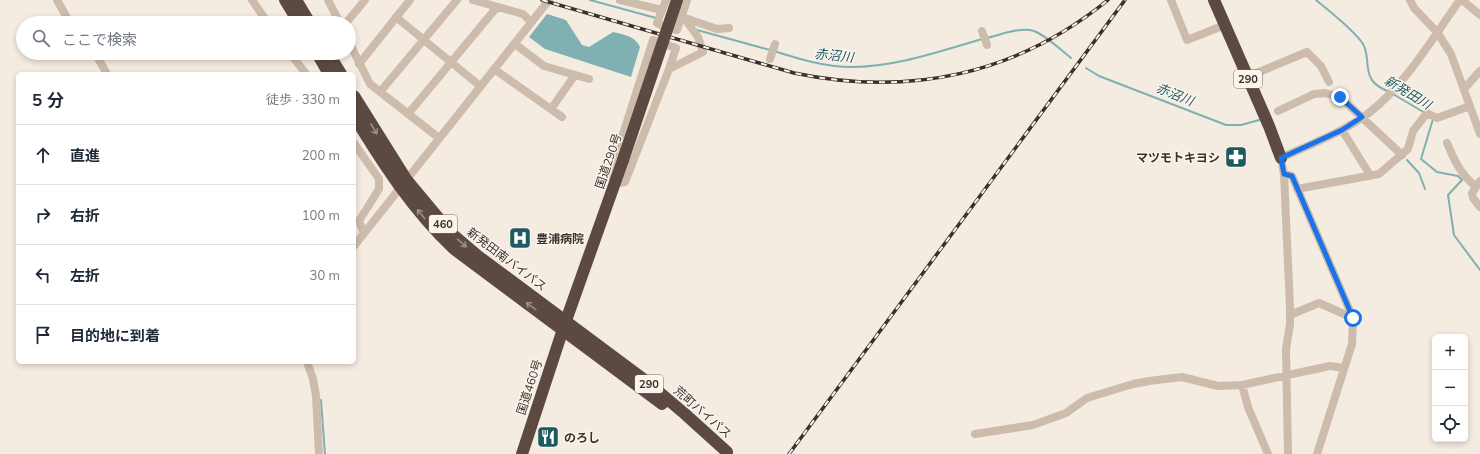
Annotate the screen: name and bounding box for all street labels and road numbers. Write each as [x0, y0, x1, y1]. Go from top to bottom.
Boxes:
road number: 290 [1234, 70, 1262, 88]
street label: 国道290号 [592, 131, 624, 191]
road number: 460 [429, 215, 457, 233]
street label: 新発田南バイパス [464, 224, 550, 294]
street label: 国道460号 [513, 357, 545, 417]
road number: 290 [635, 375, 663, 393]
street label: 荒町バイパス [671, 383, 735, 441]

